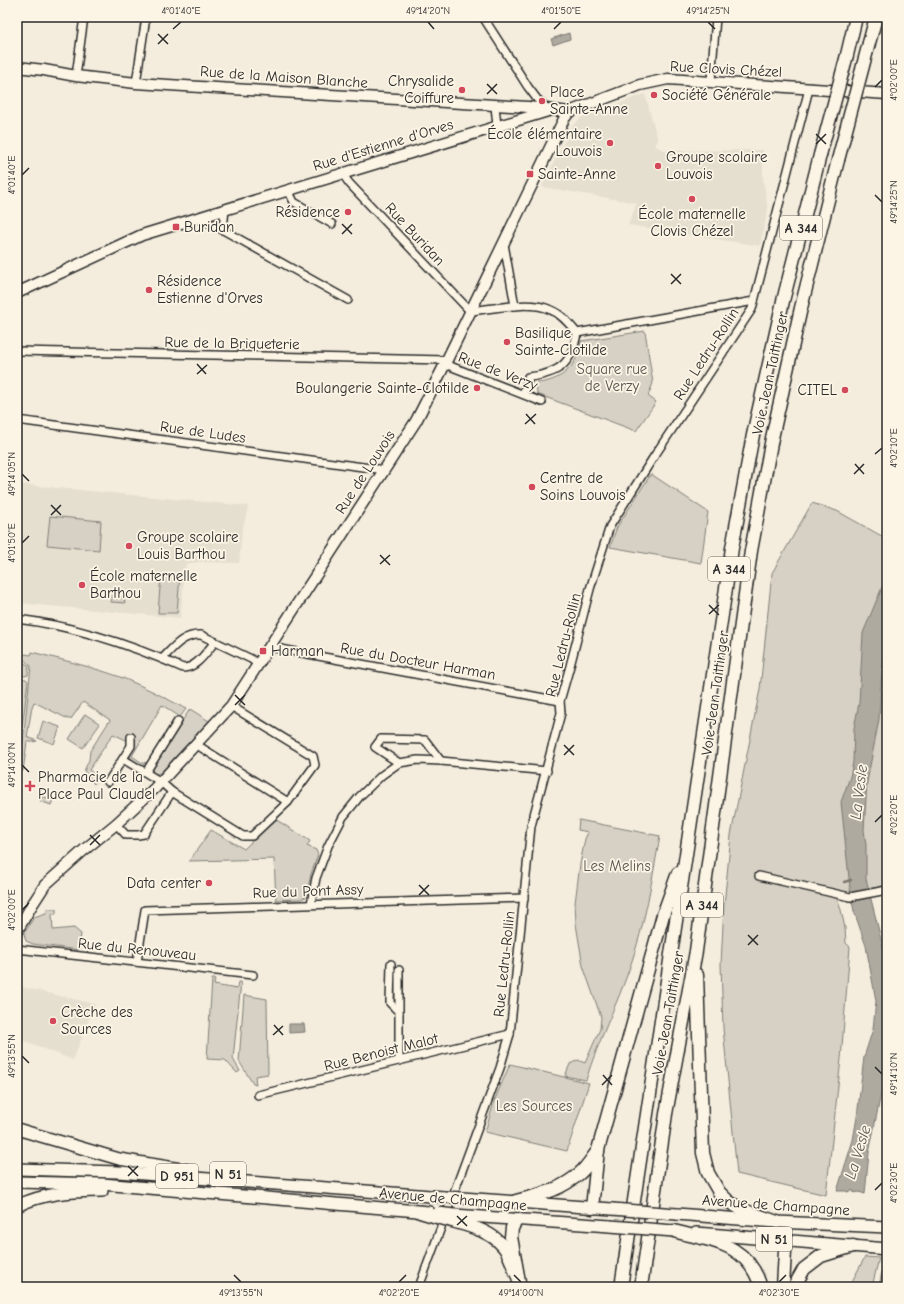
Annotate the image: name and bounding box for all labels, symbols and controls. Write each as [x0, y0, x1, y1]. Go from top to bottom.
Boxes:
text: 4°01'40"E [161, 5, 201, 17]
text: 49°14'20"N [406, 5, 450, 17]
text: 4°01'50"E [541, 5, 581, 17]
text: 49°14'25"N [686, 5, 730, 17]
street label: Rue Clovis Chézel [670, 57, 782, 81]
text: 4°02'00"E [888, 59, 900, 101]
street label: Rue de la Maison Blanche [199, 62, 369, 92]
place label: Chrysalide Coiffure [388, 72, 454, 107]
place label: Place Sainte-Anne [550, 83, 628, 118]
marker: Chrysalide Coiffure [457, 85, 467, 95]
place label: Société Générale [662, 86, 772, 104]
marker: Société Générale [649, 90, 659, 100]
marker: Place Sainte-Anne [537, 96, 547, 106]
street label: Rue d'Estienne d'Orves [311, 115, 455, 175]
place label: École élémentaire Louvois [487, 124, 602, 160]
marker: École élémentaire Louvois [605, 138, 615, 148]
place label: Groupe scolaire Louvois [666, 148, 768, 183]
text: 4°01'40"E [6, 155, 18, 195]
marker: Groupe scolaire Louvois [653, 161, 663, 171]
place label: Sainte-Anne [538, 165, 616, 183]
marker: Sainte-Anne [525, 169, 535, 179]
text: 49°14'25"N [888, 180, 900, 224]
marker: École maternelle Clovis Chézel [687, 194, 697, 204]
street label: Rue Buridan [381, 199, 449, 269]
place label: Résidence [276, 203, 340, 221]
place label: École maternelle Clovis Chézel [638, 204, 746, 240]
marker: Résidence [343, 207, 353, 217]
road number: A 344 [780, 216, 822, 240]
place label: Buridan [184, 218, 234, 236]
marker: Buridan [171, 222, 181, 232]
place label: Résidence Estienne d'Orves [157, 272, 263, 307]
marker: Résidence Estienne d'Orves [144, 285, 154, 295]
street label: Rue Ledru-Rollin [669, 304, 743, 404]
street label: Voie Jean Taittinger [748, 310, 792, 436]
place label: Basilique Sainte-Clotilde [515, 324, 607, 359]
street label: Rue de la Briqueterie [164, 333, 300, 353]
marker: Basilique Sainte-Clotilde [502, 337, 512, 347]
street label: Rue de Verzy [456, 348, 540, 394]
park label: Square rue de Verzy [577, 360, 648, 395]
place label: Boulangerie Sainte-Clotilde [296, 379, 469, 397]
place label: CITEL [798, 381, 837, 399]
marker: Boulangerie Sainte-Clotilde [472, 383, 482, 393]
marker: CITEL [840, 385, 850, 395]
street label: Rue de Ludes [159, 417, 247, 447]
street label: Rue de Louvois [331, 427, 399, 517]
text: 4°02'10"E [888, 428, 900, 468]
text: 49°14'05"N [6, 452, 18, 496]
place label: Centre de Soins Louvois [540, 469, 626, 504]
marker: Centre de Soins Louvois [527, 482, 537, 492]
text: 4°01'50"E [6, 523, 18, 563]
place label: Groupe scolaire Louis Barthou [137, 528, 239, 563]
marker: Groupe scolaire Louis Barthou [124, 541, 134, 551]
road number: A 344 [708, 557, 750, 581]
place label: École maternelle Barthou [90, 566, 198, 602]
marker: École maternelle Barthou [77, 580, 87, 590]
street label: Rue Ledru-Rollin [541, 591, 585, 699]
street label: Voie Jean Taittinger [697, 629, 733, 756]
street label: Rue du Docteur Harman [339, 638, 497, 684]
place label: Harman [271, 642, 324, 660]
marker: Harman [258, 646, 268, 656]
text: 49°14'00"N [6, 743, 18, 787]
water label: La Vesle [847, 763, 871, 821]
place label: Pharmacie de la Place Paul Claudel [38, 768, 155, 803]
marker: Pharmacie de la Place Paul Claudel [25, 781, 35, 791]
text: 4°02'20"E [888, 795, 900, 835]
park label: Les Melins [583, 857, 651, 875]
place label: Data center [127, 874, 201, 892]
marker: Data center [204, 878, 214, 888]
street label: Rue du Pont Assy [252, 880, 364, 902]
text: 4°02'00"E [6, 889, 18, 931]
road number: A 344 [681, 893, 723, 917]
street label: Rue Ledru-Rollin [489, 910, 519, 1018]
street label: Rue du Renouveau [77, 934, 197, 964]
street label: Voie Jean Taittinger [648, 949, 688, 1076]
place label: Crèche des Sources [61, 1003, 133, 1038]
marker: Crèche des Sources [48, 1016, 58, 1026]
street label: Rue Benoist Malot [322, 1029, 441, 1075]
text: 49°13'55"N [6, 1034, 18, 1078]
text: 49°14'10"N [888, 1053, 900, 1095]
park label: Les Sources [496, 1097, 572, 1115]
water label: La Vesle [841, 1123, 875, 1181]
road number: N 51 [210, 1162, 246, 1186]
text: 4°02'30"E [888, 1163, 900, 1203]
road number: D 951 [156, 1164, 198, 1188]
street label: Avenue de Champagne [378, 1184, 528, 1214]
street label: Avenue de Champagne [702, 1191, 851, 1219]
road number: N 51 [756, 1227, 792, 1251]
text: 49°13'55"N [219, 1287, 263, 1299]
text: 4°02'20"E [379, 1287, 419, 1299]
text: 49°14'00"N [499, 1287, 543, 1299]
text: 4°02'30"E [759, 1287, 799, 1299]

